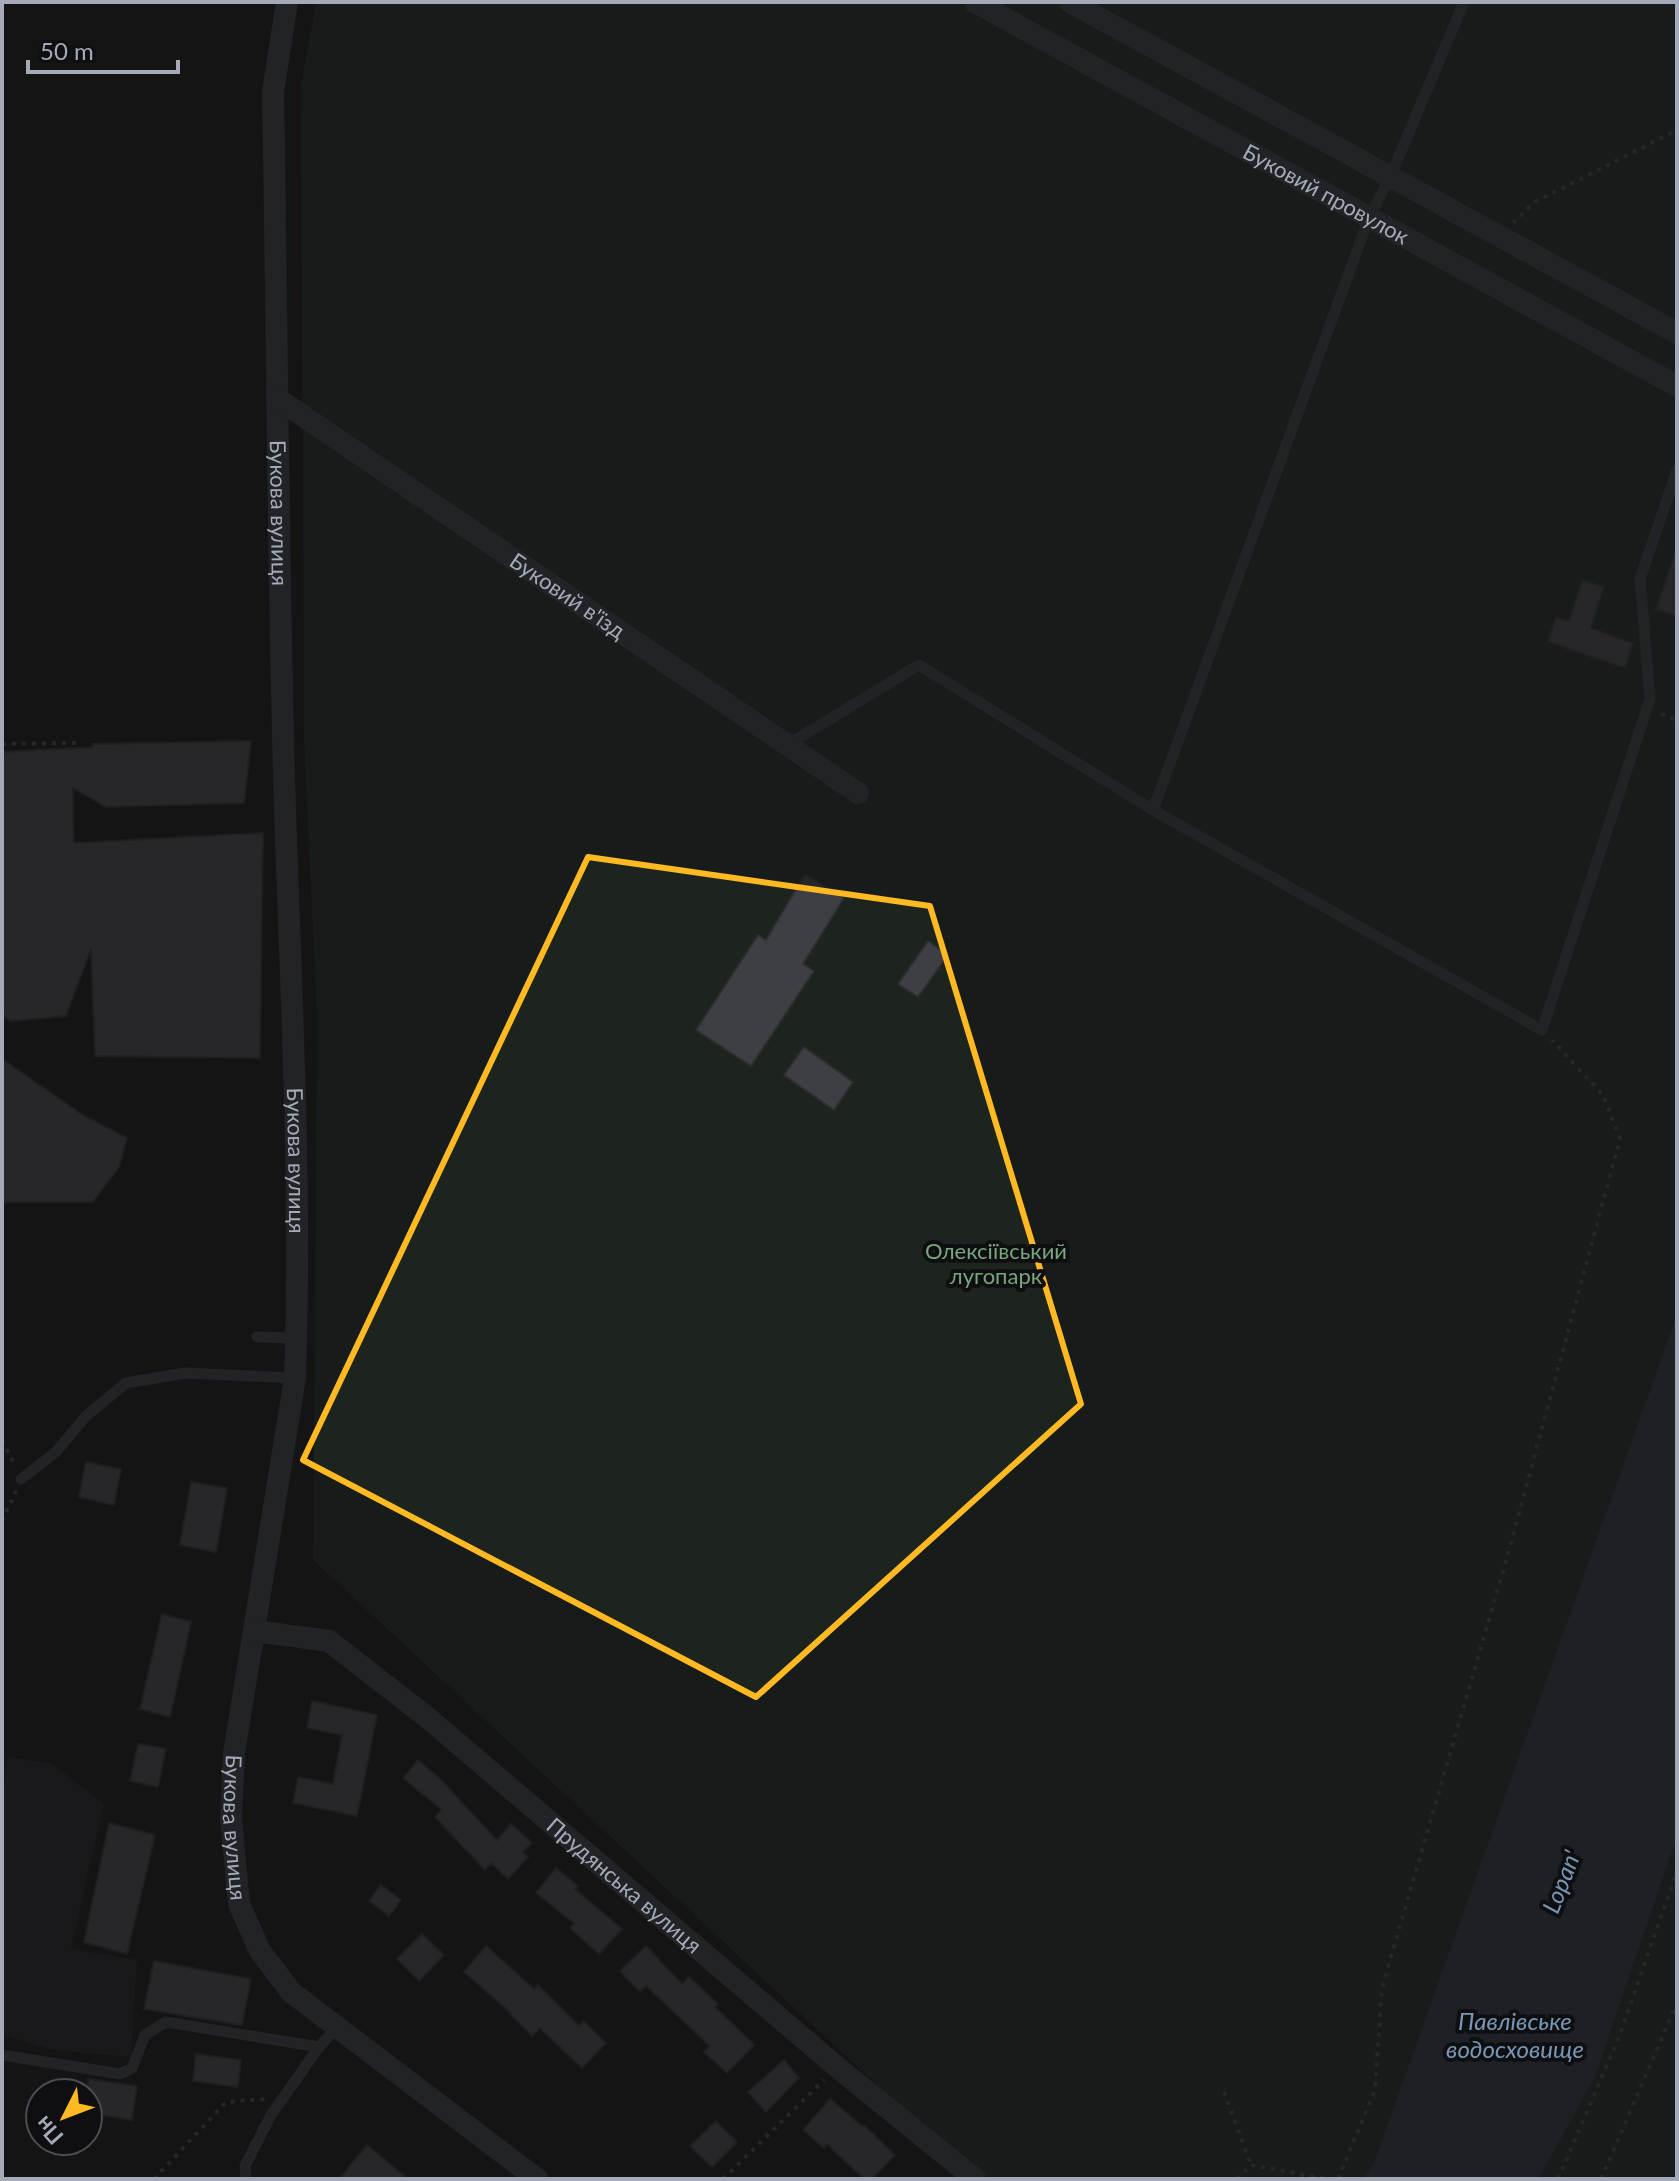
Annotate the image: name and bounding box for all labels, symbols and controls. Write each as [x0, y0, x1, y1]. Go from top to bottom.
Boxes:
scale bar [28, 24, 178, 74]
text: 50 m [40, 36, 94, 65]
street label: Буковий провулок [1239, 137, 1414, 250]
street label: Букова вулиця [265, 440, 294, 586]
street label: Буковий в'їзд [505, 546, 631, 644]
street label: Букова вулиця [282, 1087, 311, 1234]
park label: Олексіївський лугопарк [925, 1237, 1067, 1289]
street label: Букова вулиця [218, 1754, 253, 1902]
street label: Прудянська вулиця [542, 1811, 707, 1959]
water label: Lopan' [1535, 1846, 1586, 1917]
water label: Павлівське водосховище [1446, 2006, 1584, 2063]
north arrow [24, 2077, 104, 2157]
text: Пн [29, 2111, 68, 2150]

